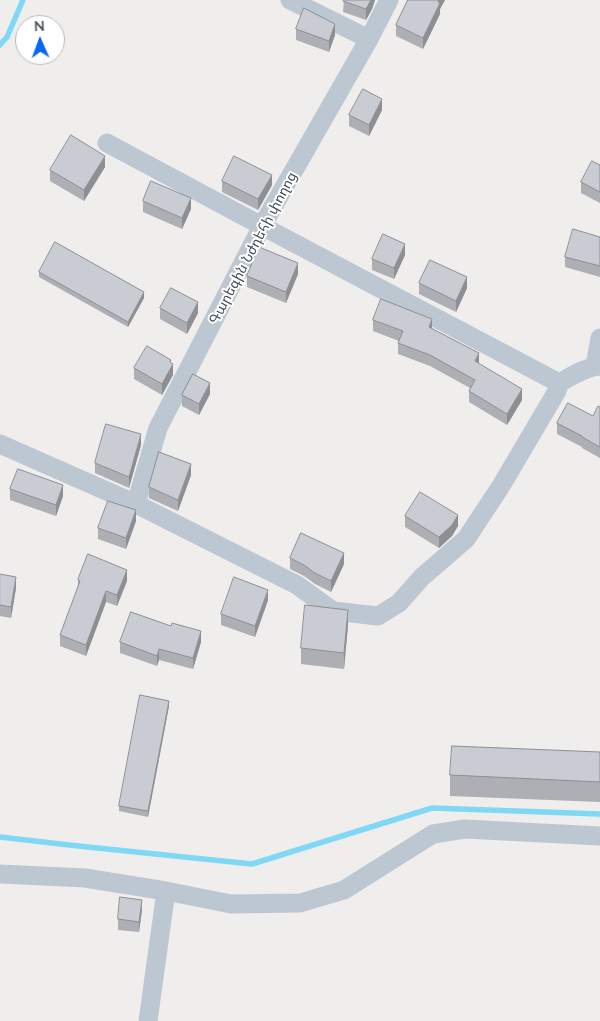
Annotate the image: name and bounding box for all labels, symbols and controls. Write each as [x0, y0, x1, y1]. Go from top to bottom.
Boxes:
north arrow [15, 15, 65, 65]
text: N [34, 17, 45, 34]
street label: Գարեգին Նժդեհի փողոց [206, 169, 300, 327]

